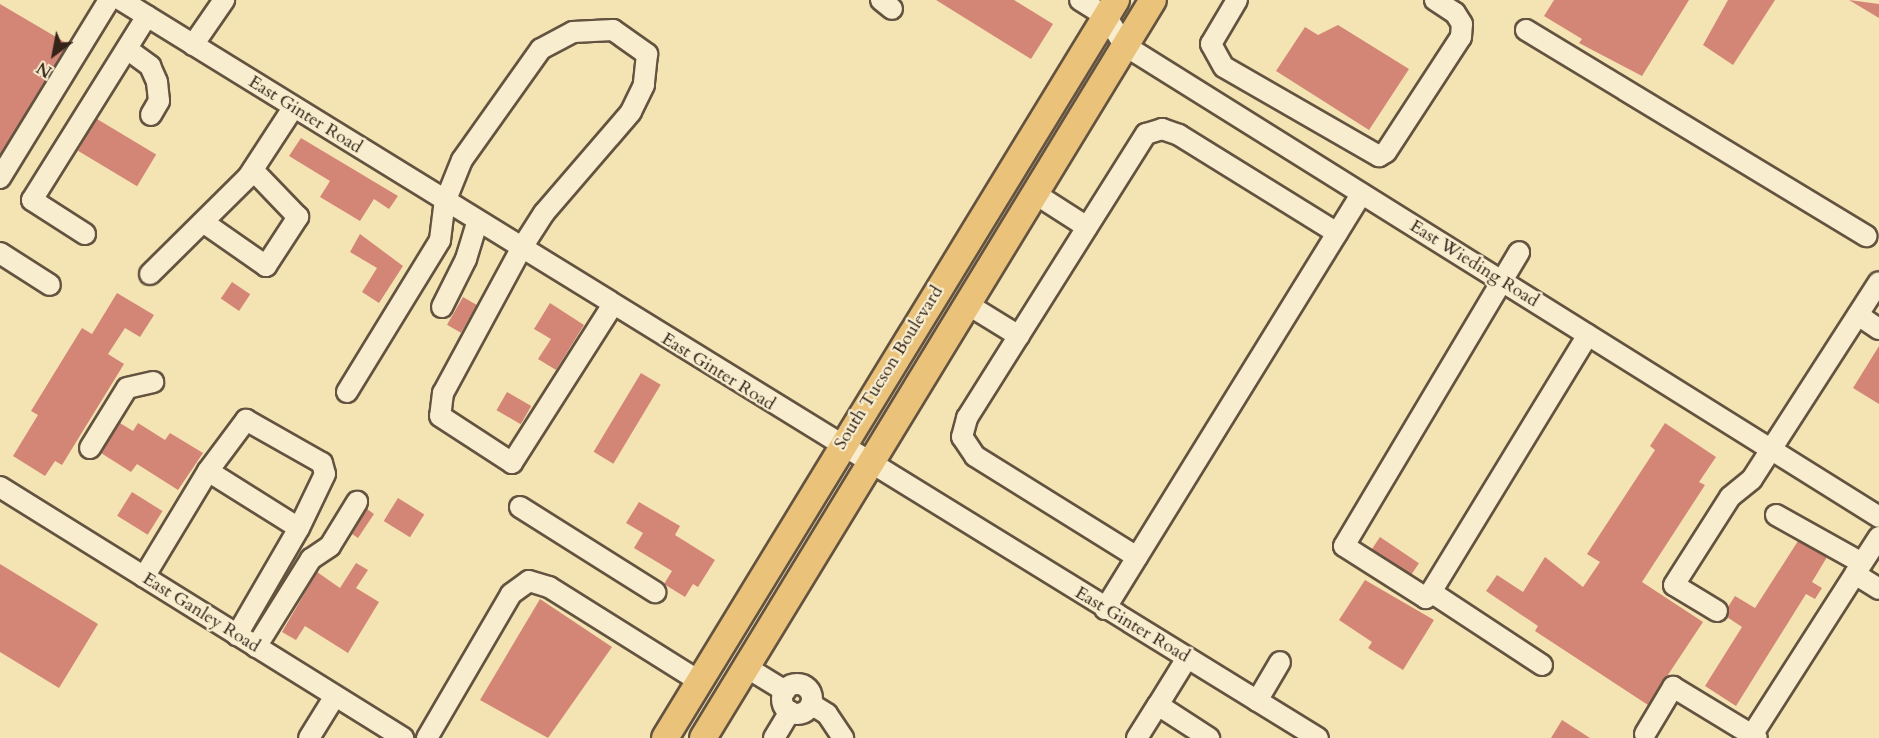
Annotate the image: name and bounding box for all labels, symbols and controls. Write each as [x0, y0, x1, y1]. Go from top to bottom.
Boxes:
north arrow [24, 24, 84, 84]
text: N [33, 56, 56, 82]
street label: East Ginter Road [244, 71, 366, 159]
street label: East Wieding Road [1406, 216, 1542, 312]
street label: South Tucson Boulevard [830, 282, 948, 454]
street label: East Ginter Road [657, 328, 779, 416]
street label: East Ganley Road [138, 568, 264, 658]
street label: East Ginter Road [1071, 582, 1193, 668]

